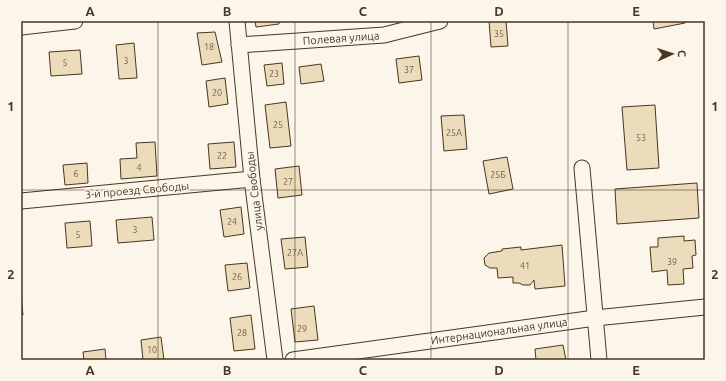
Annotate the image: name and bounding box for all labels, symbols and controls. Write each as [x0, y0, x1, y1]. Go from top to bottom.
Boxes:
text: A [85, 4, 95, 18]
text: B [223, 4, 232, 18]
text: C [359, 4, 368, 18]
text: D [494, 4, 504, 18]
text: E [632, 4, 640, 18]
street label: Полевая улица [302, 29, 380, 47]
house number: 35 [494, 29, 504, 39]
north arrow [652, 34, 692, 74]
house number: 18 [204, 42, 214, 52]
text: С [676, 50, 688, 57]
house number: 3 [123, 56, 129, 66]
house number: 5 [62, 58, 68, 68]
house number: 37 [404, 65, 414, 75]
house number: 23 [269, 69, 279, 79]
house number: 20 [212, 88, 222, 98]
text: 1 [7, 99, 15, 113]
text: 1 [711, 99, 719, 113]
house number: 25 [273, 120, 283, 130]
house number: 25А [446, 128, 462, 138]
house number: 53 [636, 133, 646, 143]
house number: 22 [217, 151, 227, 161]
street label: улица Свободы [243, 151, 265, 231]
house number: 4 [136, 163, 142, 173]
house number: 6 [73, 169, 79, 179]
house number: 25Б [490, 170, 506, 180]
house number: 27 [283, 177, 293, 187]
street label: 3-й проезд Свободы [84, 179, 190, 201]
house number: 24 [227, 217, 237, 227]
house number: 3 [132, 225, 138, 235]
house number: 5 [75, 230, 81, 240]
house number: 27А [287, 248, 303, 258]
house number: 39 [667, 257, 677, 267]
house number: 41 [520, 261, 530, 271]
text: 2 [7, 267, 15, 281]
text: 2 [711, 267, 719, 281]
house number: 26 [232, 272, 242, 282]
street label: Интернациональная улица [430, 315, 568, 347]
house number: 29 [297, 324, 307, 334]
house number: 28 [237, 328, 247, 338]
house number: 10 [147, 345, 157, 355]
text: A [85, 363, 95, 377]
text: B [223, 363, 232, 377]
text: C [359, 363, 368, 377]
text: D [494, 363, 504, 377]
text: E [632, 363, 640, 377]

